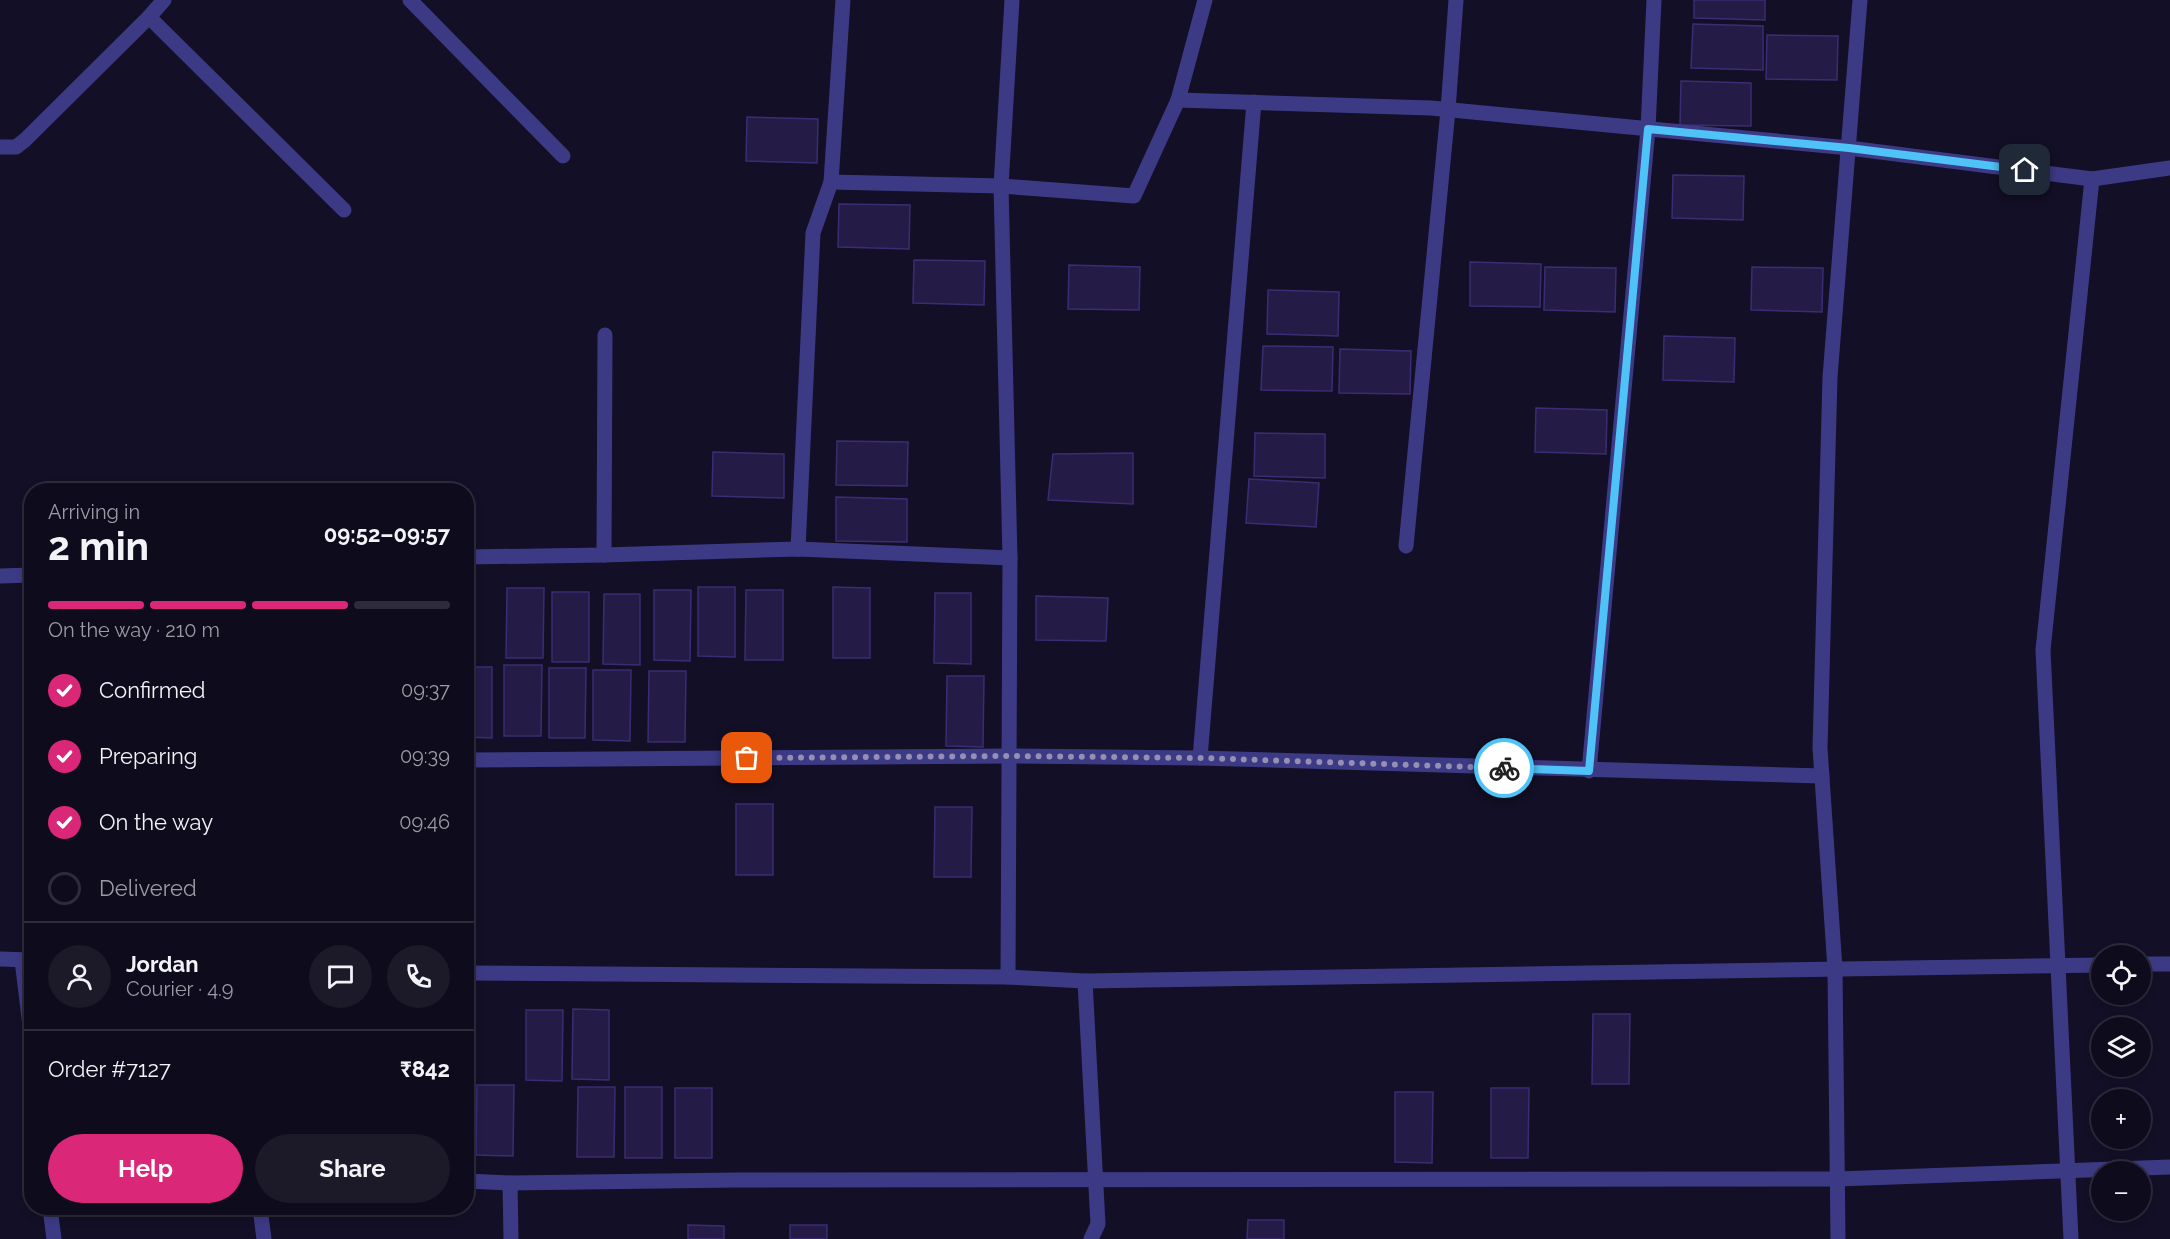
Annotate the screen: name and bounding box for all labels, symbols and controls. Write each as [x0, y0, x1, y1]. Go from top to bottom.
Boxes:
pin [1999, 144, 2050, 195]
icon: home [2008, 153, 2041, 186]
text: Arriving in [48, 500, 140, 524]
text: 09:52–09:57 [324, 521, 450, 547]
text: 2 min [48, 523, 149, 569]
text: On the way · 210 m [48, 618, 220, 642]
icon: check [48, 674, 81, 707]
text: Confirmed [99, 677, 206, 703]
text: 09:37 [401, 678, 450, 702]
pin [721, 732, 772, 783]
courier [1474, 738, 1534, 798]
icon: check [48, 740, 81, 773]
icon: bag [730, 741, 763, 774]
text: Preparing [99, 743, 197, 769]
text: 09:39 [400, 744, 450, 768]
icon: bike [1488, 752, 1521, 785]
icon: check [48, 806, 81, 839]
text: On the way [99, 809, 213, 835]
text: 09:46 [399, 810, 450, 834]
text: Delivered [99, 875, 197, 901]
button: person [48, 945, 111, 1008]
button: chat [309, 945, 372, 1008]
button: phone [387, 945, 450, 1008]
map controls [2091, 945, 2151, 1221]
button: locate [2091, 945, 2151, 1005]
text: Jordan [126, 951, 198, 977]
text: Courier · 4.9 [126, 977, 234, 1001]
button: layers [2091, 1017, 2151, 1077]
text: Order #7127 [48, 1056, 171, 1082]
text: ₹842 [400, 1056, 450, 1082]
button: + [2091, 1089, 2151, 1149]
button: Help [48, 1134, 243, 1203]
button: Share [255, 1134, 450, 1203]
button: − [2091, 1161, 2151, 1221]

